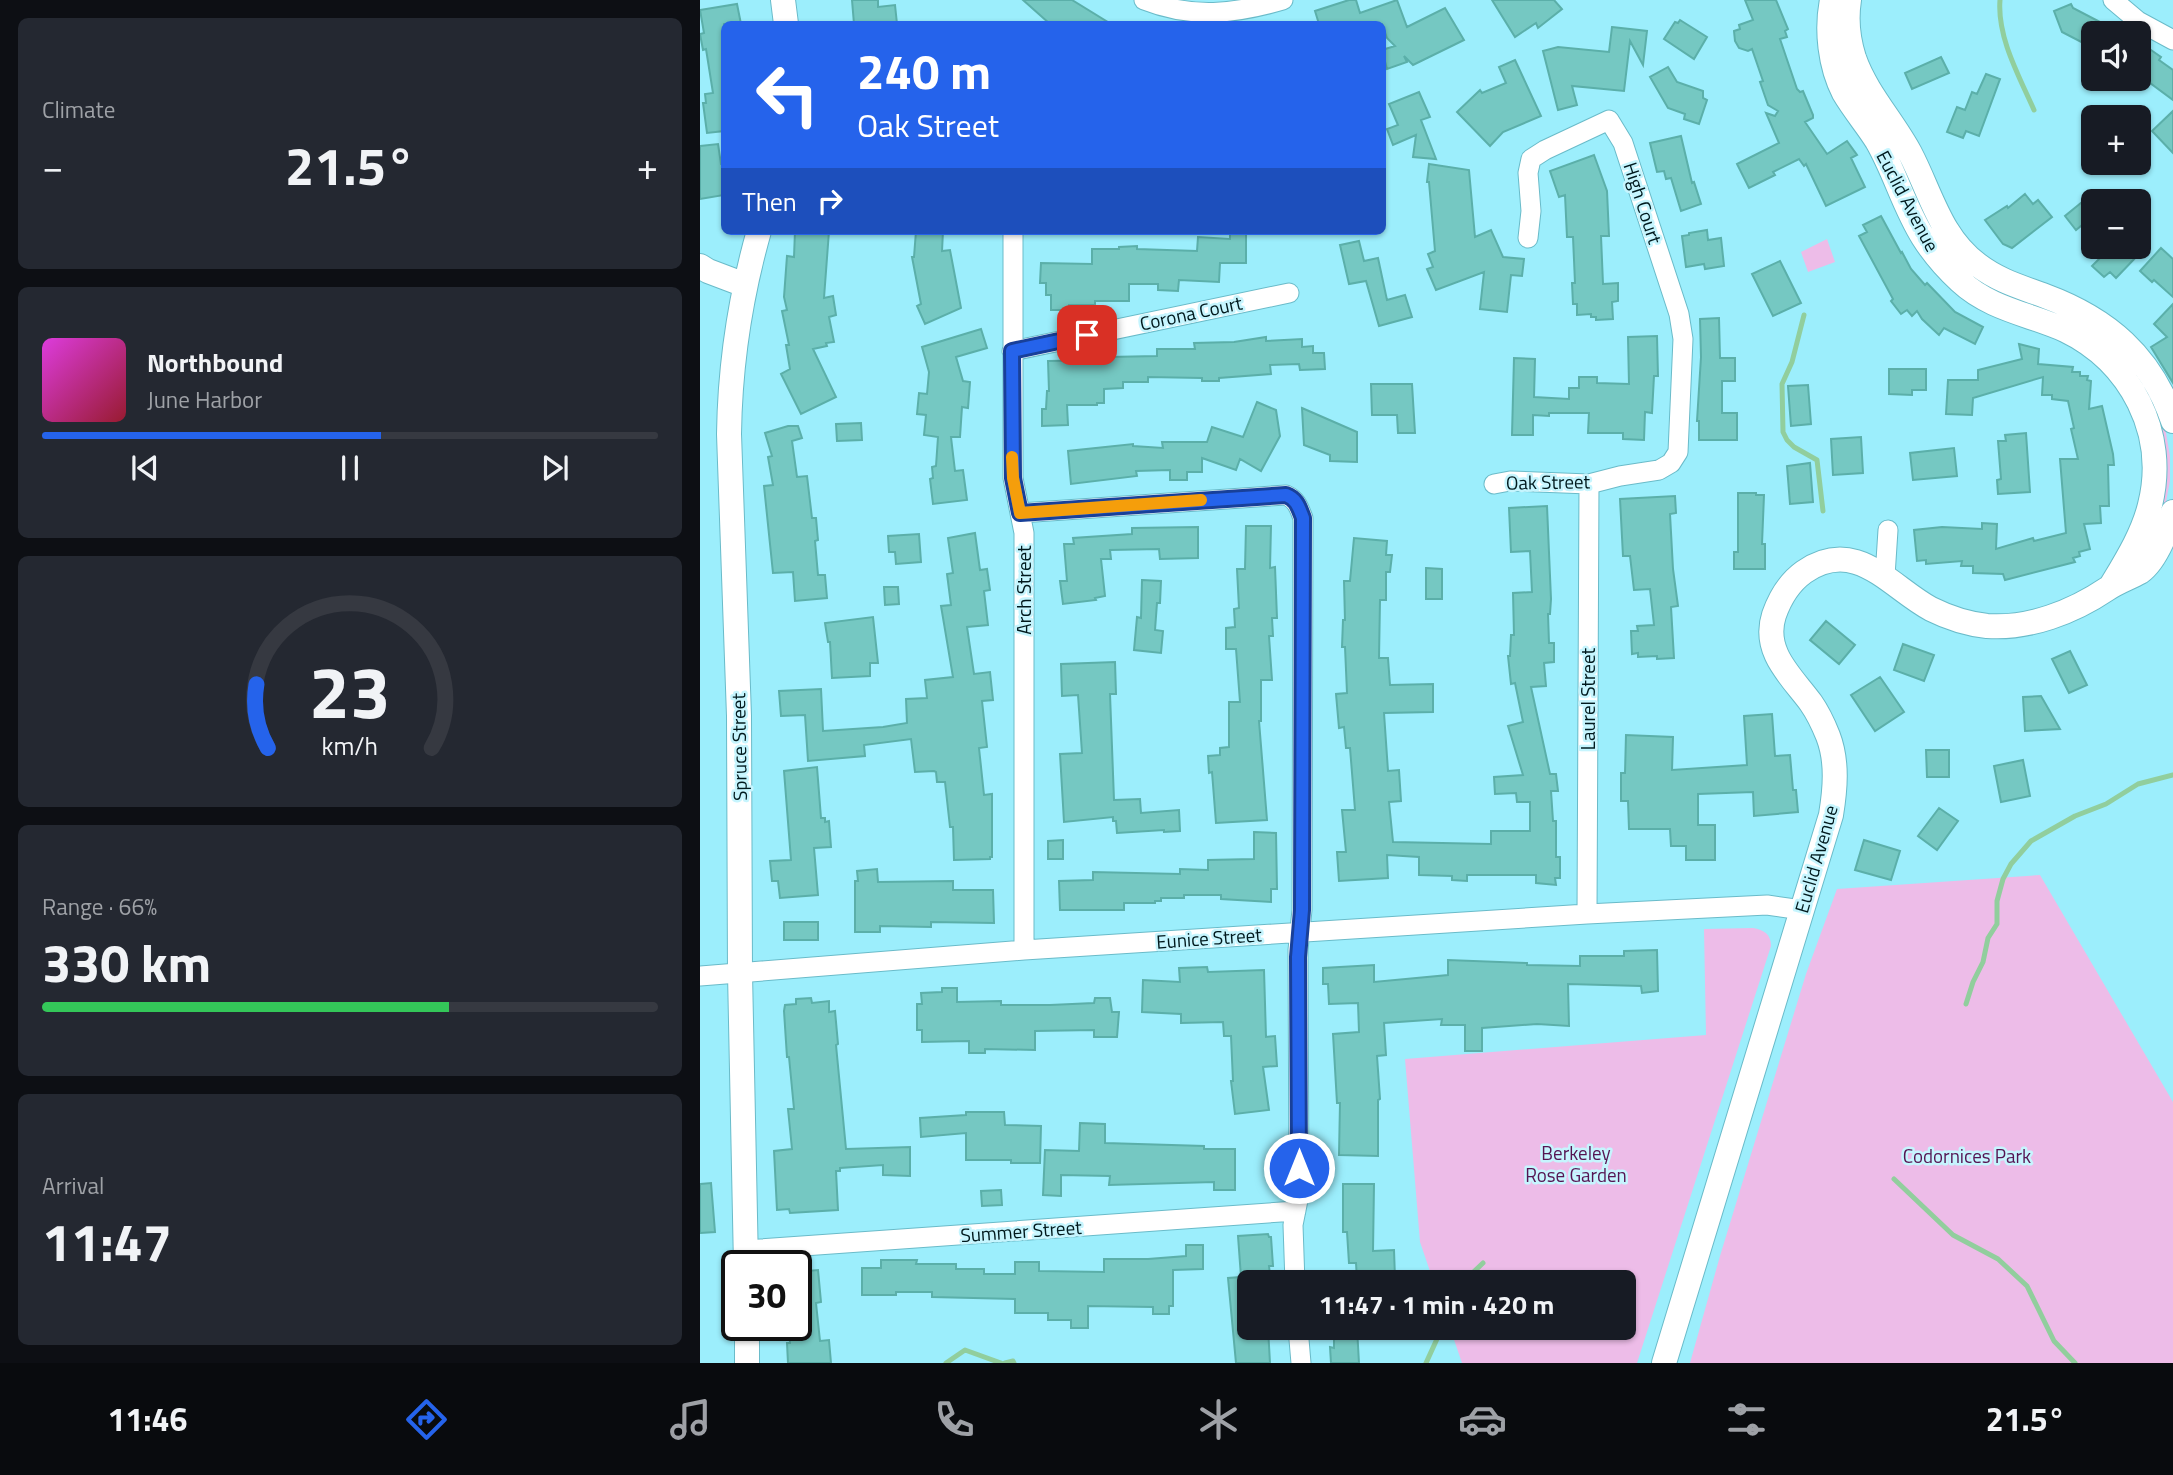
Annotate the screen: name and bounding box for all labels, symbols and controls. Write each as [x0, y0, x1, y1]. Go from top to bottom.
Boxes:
map controls [2081, 21, 2151, 259]
button: sound [2081, 21, 2151, 91]
text: 240 m [857, 33, 991, 108]
icon: left [742, 49, 833, 140]
text: Climate [42, 92, 115, 127]
text: Oak Street [857, 101, 999, 149]
button: + [2081, 105, 2151, 175]
text: 21.5° [285, 126, 415, 205]
text: − [42, 137, 63, 195]
text: + [637, 137, 658, 195]
street label: Euclid Avenue [1870, 145, 1947, 257]
street label: High Court [1617, 158, 1670, 248]
text: Then [742, 182, 797, 221]
icon: right [811, 182, 849, 220]
button: − [2081, 189, 2151, 259]
street label: Corona Court [1137, 287, 1245, 338]
pin [1057, 305, 1117, 365]
icon: arrive [1068, 316, 1106, 354]
text: Northbound [147, 343, 283, 382]
text: June Harbor [147, 382, 262, 417]
icon: previous [126, 449, 164, 487]
icon: pause [331, 449, 369, 487]
icon: next [536, 449, 574, 487]
street label: Oak Street [1506, 466, 1591, 497]
street label: Arch Street [1009, 545, 1038, 635]
text: 23 [309, 636, 391, 746]
street label: Laurel Street [1573, 648, 1602, 750]
street label: Spruce Street [723, 692, 754, 801]
text: km/h [322, 726, 378, 764]
street label: Euclid Avenue [1786, 802, 1845, 916]
text: Range · 66% [42, 889, 157, 924]
street label: Eunice Street [1155, 919, 1263, 956]
text: 330 km [42, 923, 211, 1002]
position arrow [1262, 1131, 1336, 1205]
park label: Berkeley Rose Garden [1525, 1138, 1627, 1189]
park label: Codornices Park [1903, 1141, 2031, 1170]
text: Arrival [42, 1168, 104, 1203]
text: 11:47 [42, 1202, 172, 1281]
street label: Summer Street [959, 1212, 1083, 1249]
speed limit sign: 30 [721, 1250, 812, 1341]
text: 11:47 · 1 min · 420 m [1319, 1285, 1554, 1324]
text: 11:46 [107, 1395, 187, 1443]
icon: directions [402, 1395, 451, 1444]
icon: music [666, 1395, 715, 1444]
icon: phone [930, 1395, 979, 1444]
icon: climate [1194, 1395, 1243, 1444]
icon: car [1458, 1395, 1507, 1444]
icon: filters [1722, 1395, 1771, 1444]
text: 21.5° [1986, 1395, 2066, 1443]

